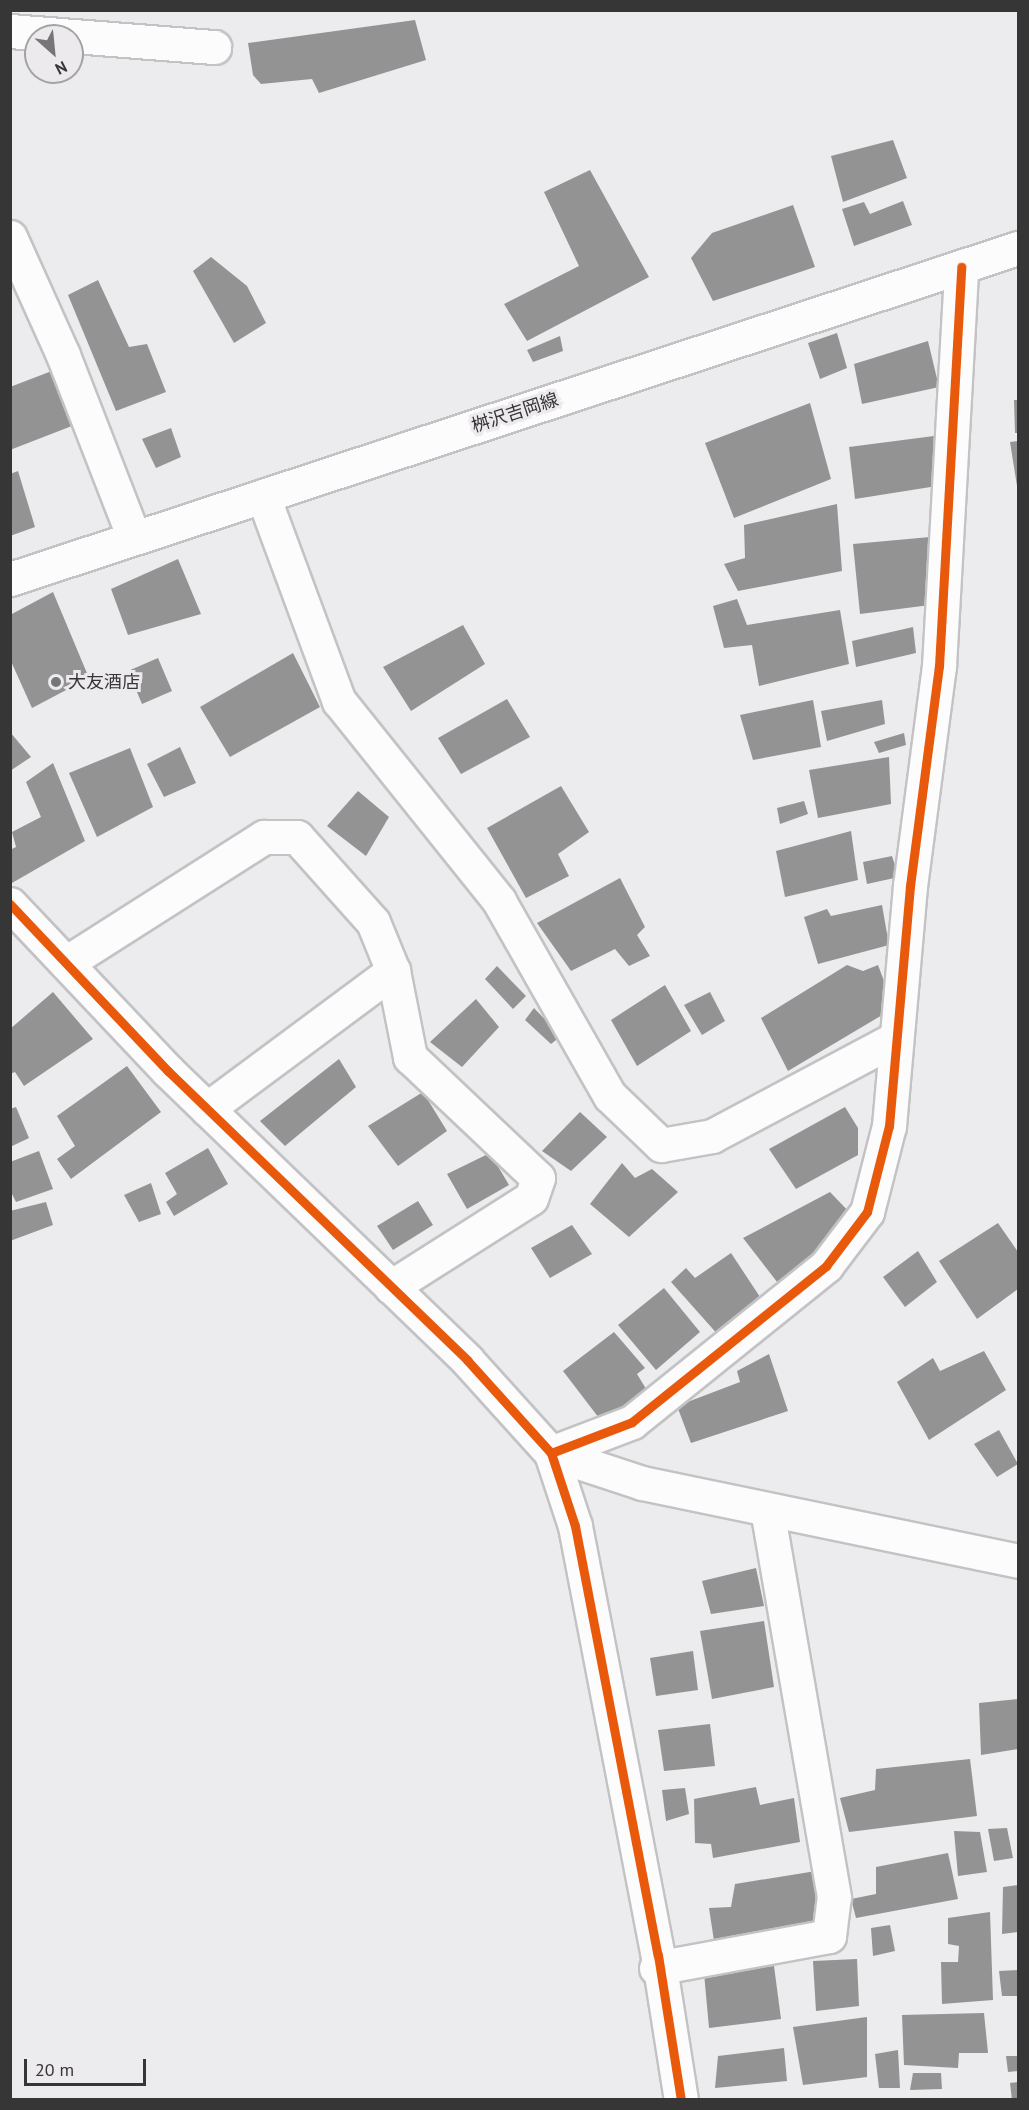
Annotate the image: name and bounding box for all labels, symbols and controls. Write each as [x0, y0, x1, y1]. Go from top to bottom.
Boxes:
north arrow [24, 24, 84, 84]
text: N [52, 57, 70, 80]
street label: 桝沢吉岡線 [469, 389, 561, 437]
place label: 大友酒店 [68, 671, 140, 693]
marker: 大友酒店 [49, 675, 63, 689]
scale bar [27, 2047, 148, 2085]
text: 20 m [35, 2058, 74, 2081]

